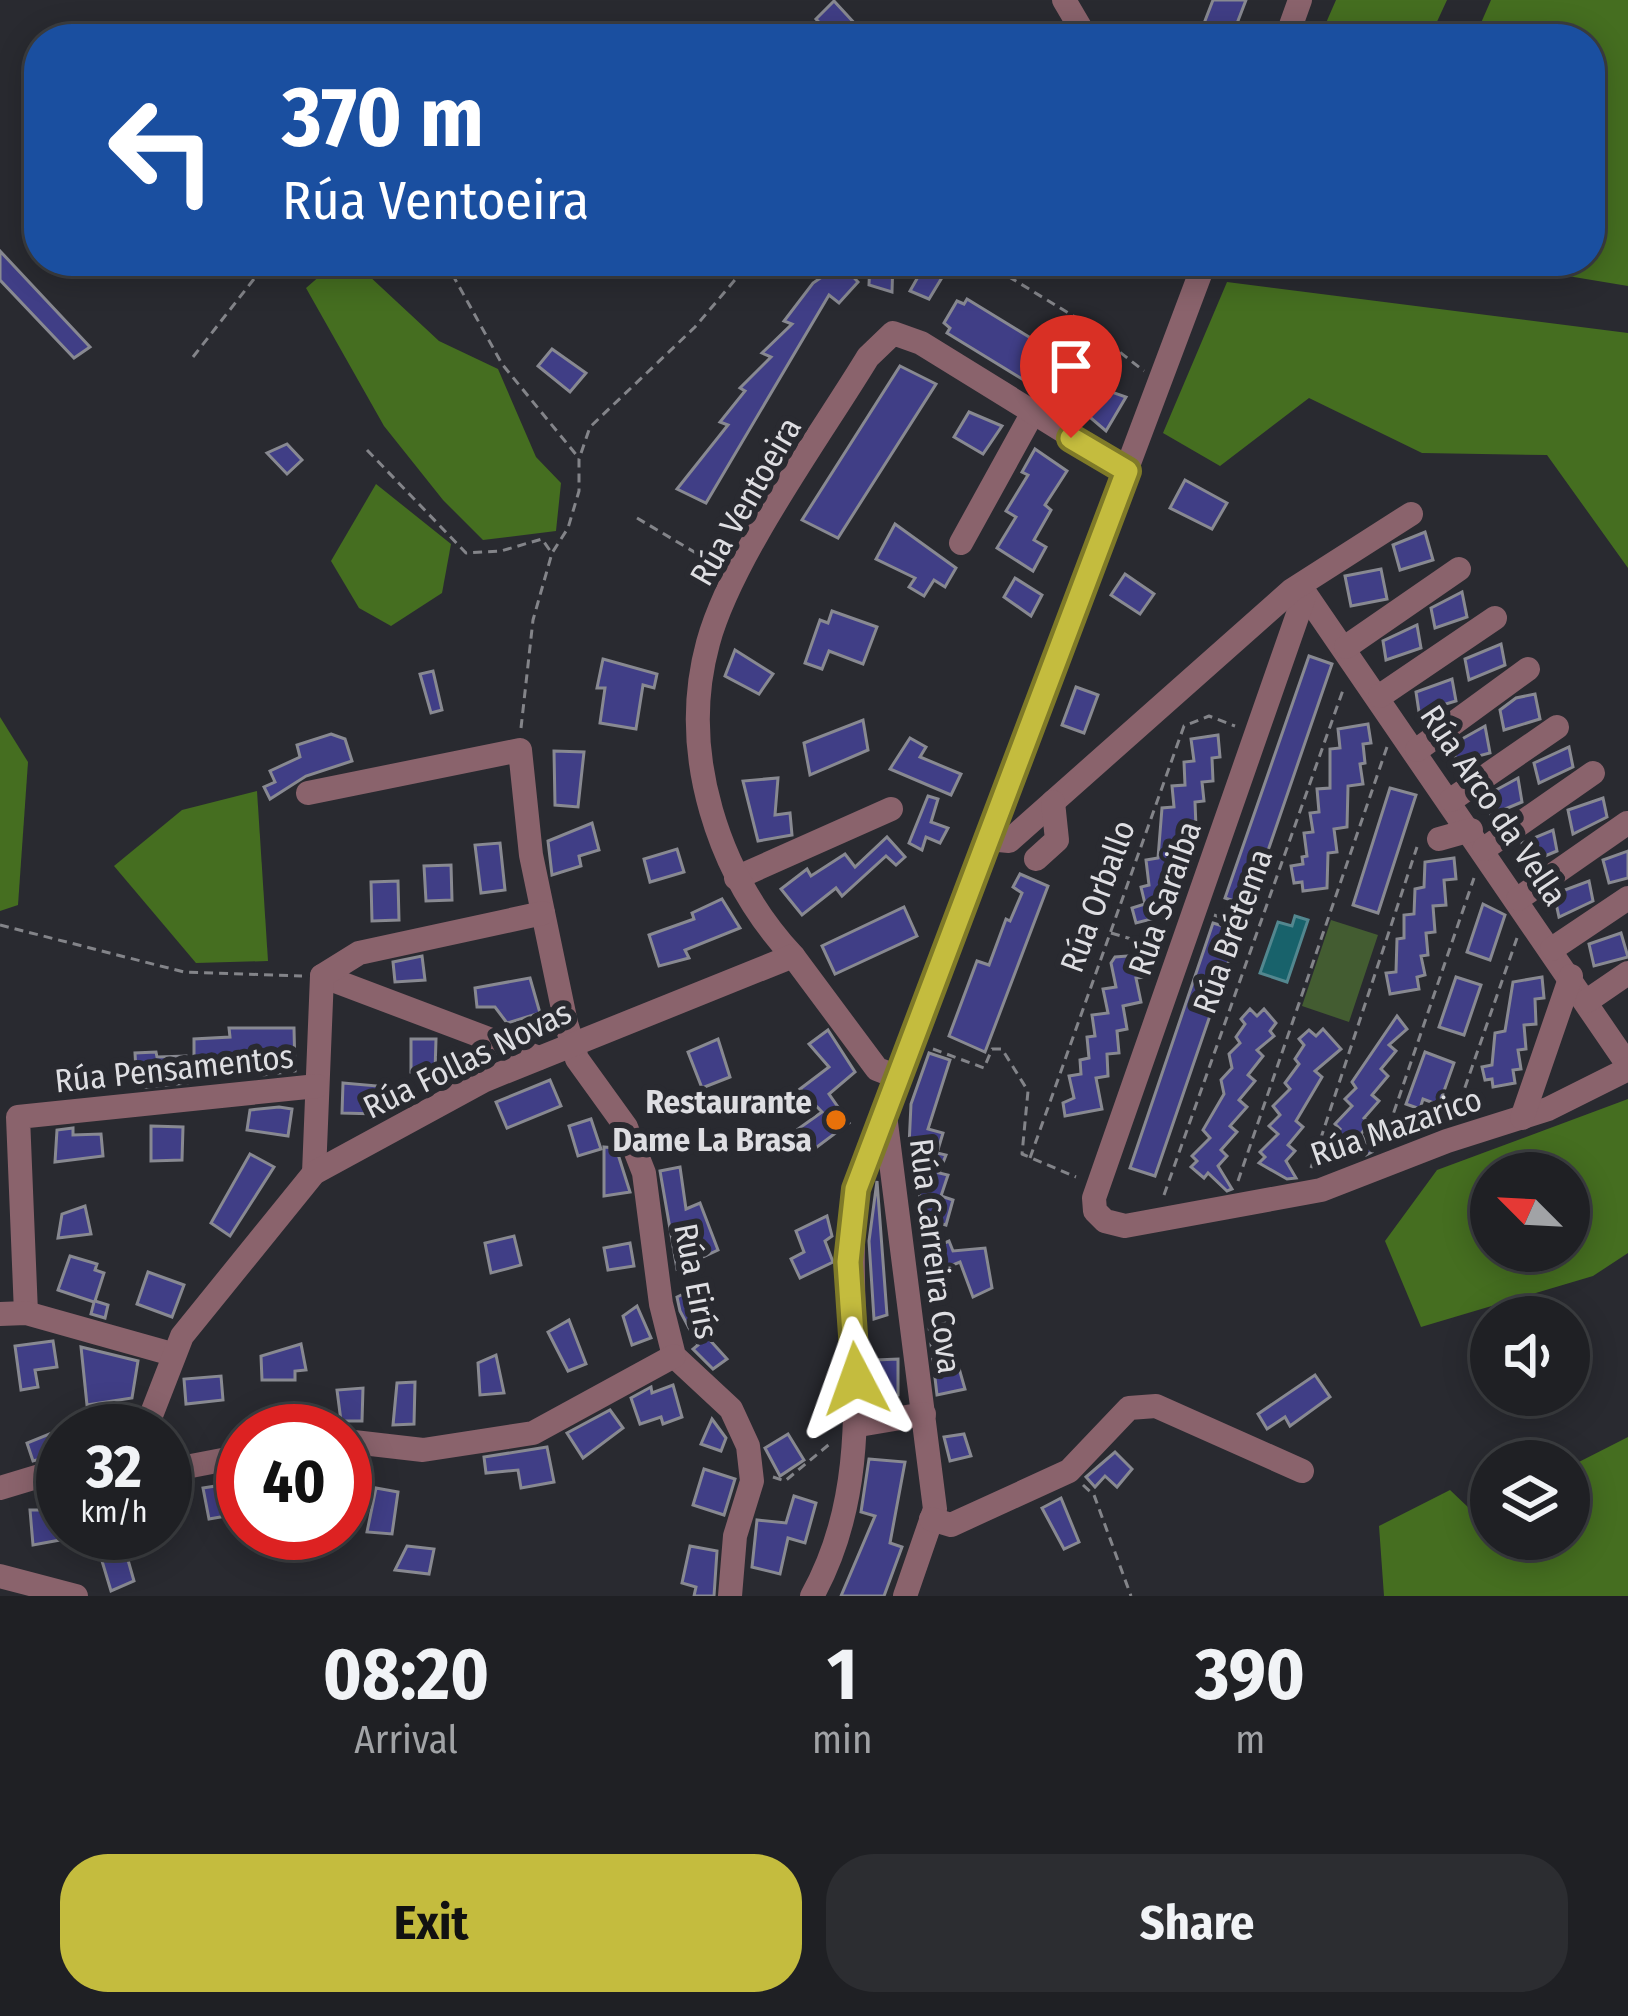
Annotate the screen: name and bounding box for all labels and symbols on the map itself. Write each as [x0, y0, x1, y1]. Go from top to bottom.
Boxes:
pin [1020, 315, 1122, 438]
street label: Rúa Ventoeira [682, 410, 810, 593]
street label: Rúa Arco da Vella [1411, 698, 1575, 913]
street label: Rúa Orballo [1052, 815, 1144, 978]
street label: Rúa Saraiba [1120, 816, 1210, 981]
street label: Rúa Brétema [1185, 844, 1281, 1019]
street label: Rúa Follas Novas [357, 992, 578, 1127]
street label: Rúa Pensamentos [53, 1037, 296, 1101]
street label: Rúa Mazarico [1306, 1079, 1487, 1175]
place label: Restaurante Dame La Brasa [613, 1082, 812, 1160]
marker: Restaurante Dame La Brasa [823, 1107, 849, 1133]
street label: Rúa Carreira Cova [901, 1136, 969, 1376]
north arrow [1470, 1152, 1590, 1272]
street label: Rúa Eirís [665, 1220, 727, 1342]
position arrow [793, 1316, 919, 1442]
speed limit sign: 40 [216, 1404, 372, 1560]

